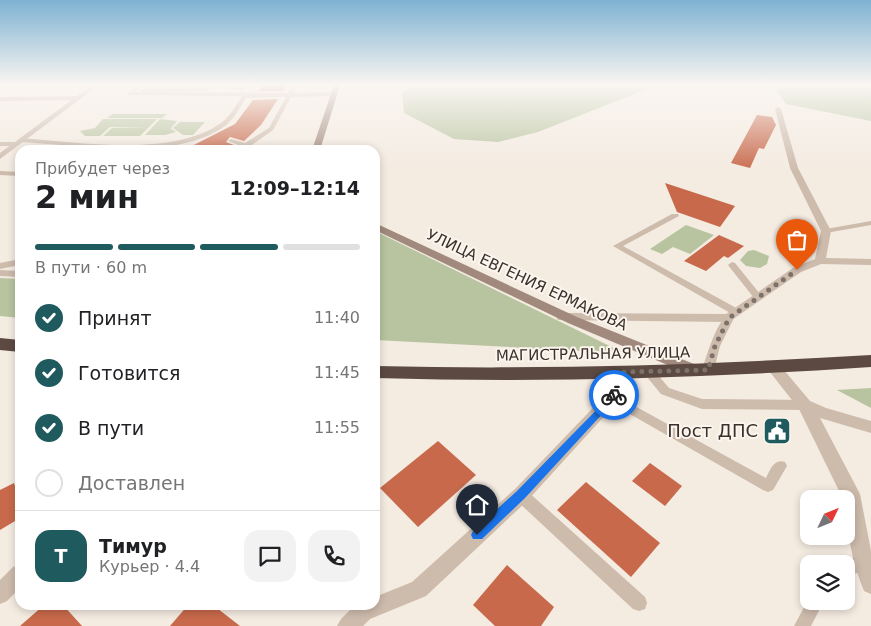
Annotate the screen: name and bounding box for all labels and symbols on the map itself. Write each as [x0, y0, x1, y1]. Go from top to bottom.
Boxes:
pin [776, 219, 818, 270]
street label: УЛИЦА ЕВГЕНИЯ ЕРМАКОВА [424, 226, 631, 335]
street label: МАГИСТРАЛЬНАЯ УЛИЦА [496, 343, 691, 365]
courier [589, 370, 639, 420]
public building icon: Пост ДПС [762, 416, 792, 446]
place label: Пост ДПС [667, 420, 758, 441]
pin [456, 484, 498, 535]
north arrow [800, 490, 855, 545]

